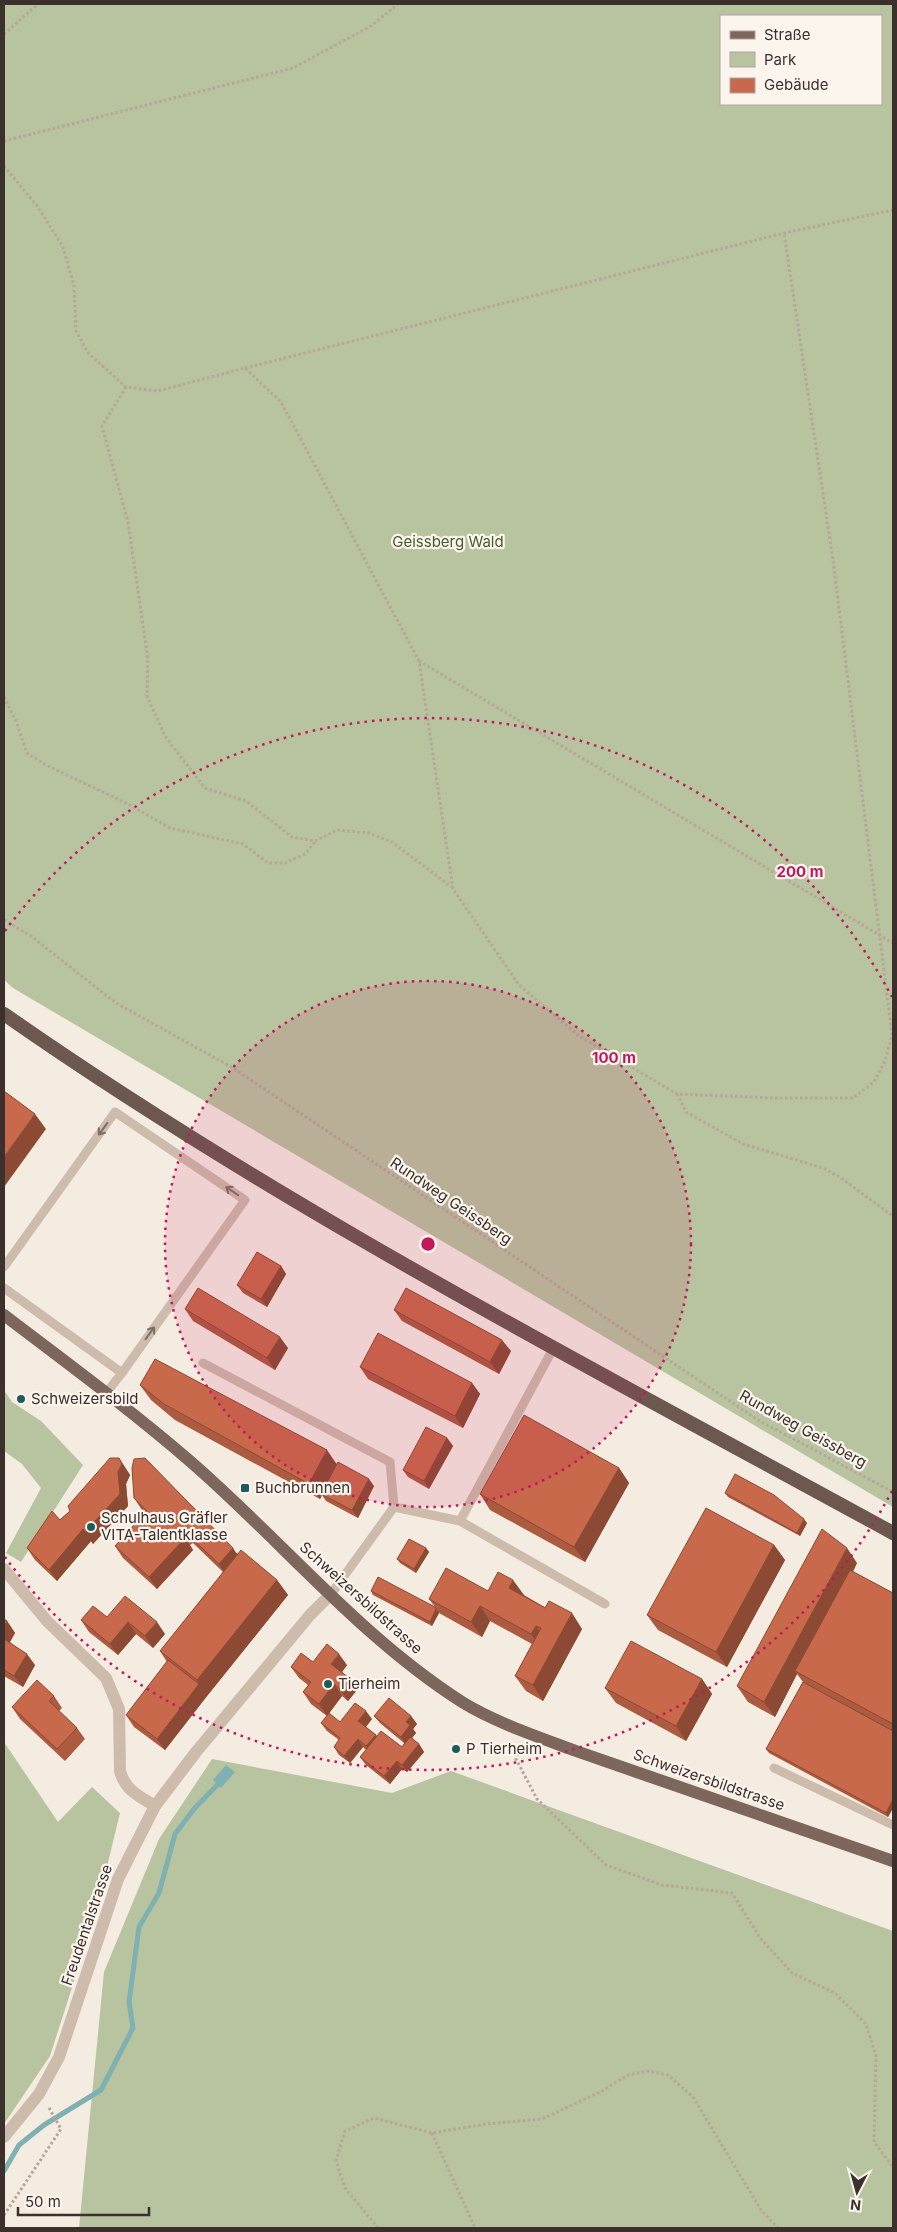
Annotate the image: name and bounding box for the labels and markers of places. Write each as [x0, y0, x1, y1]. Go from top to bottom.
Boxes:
centre of rings [419, 1235, 437, 1253]
place label: Schweizersbild [31, 1389, 138, 1408]
marker: Schweizersbild [15, 1393, 27, 1405]
place label: Buchbrunnen [255, 1478, 350, 1497]
marker: Buchbrunnen [239, 1482, 251, 1494]
place label: Schulhaus Gräfler VITA-Talentklasse [101, 1508, 228, 1544]
marker: Schulhaus Gräfler VITA-Talentklasse [85, 1521, 97, 1533]
place label: Tierheim [338, 1674, 400, 1693]
marker: Tierheim [322, 1678, 334, 1690]
place label: P Tierheim [466, 1739, 542, 1758]
marker: P Tierheim [450, 1743, 462, 1755]

